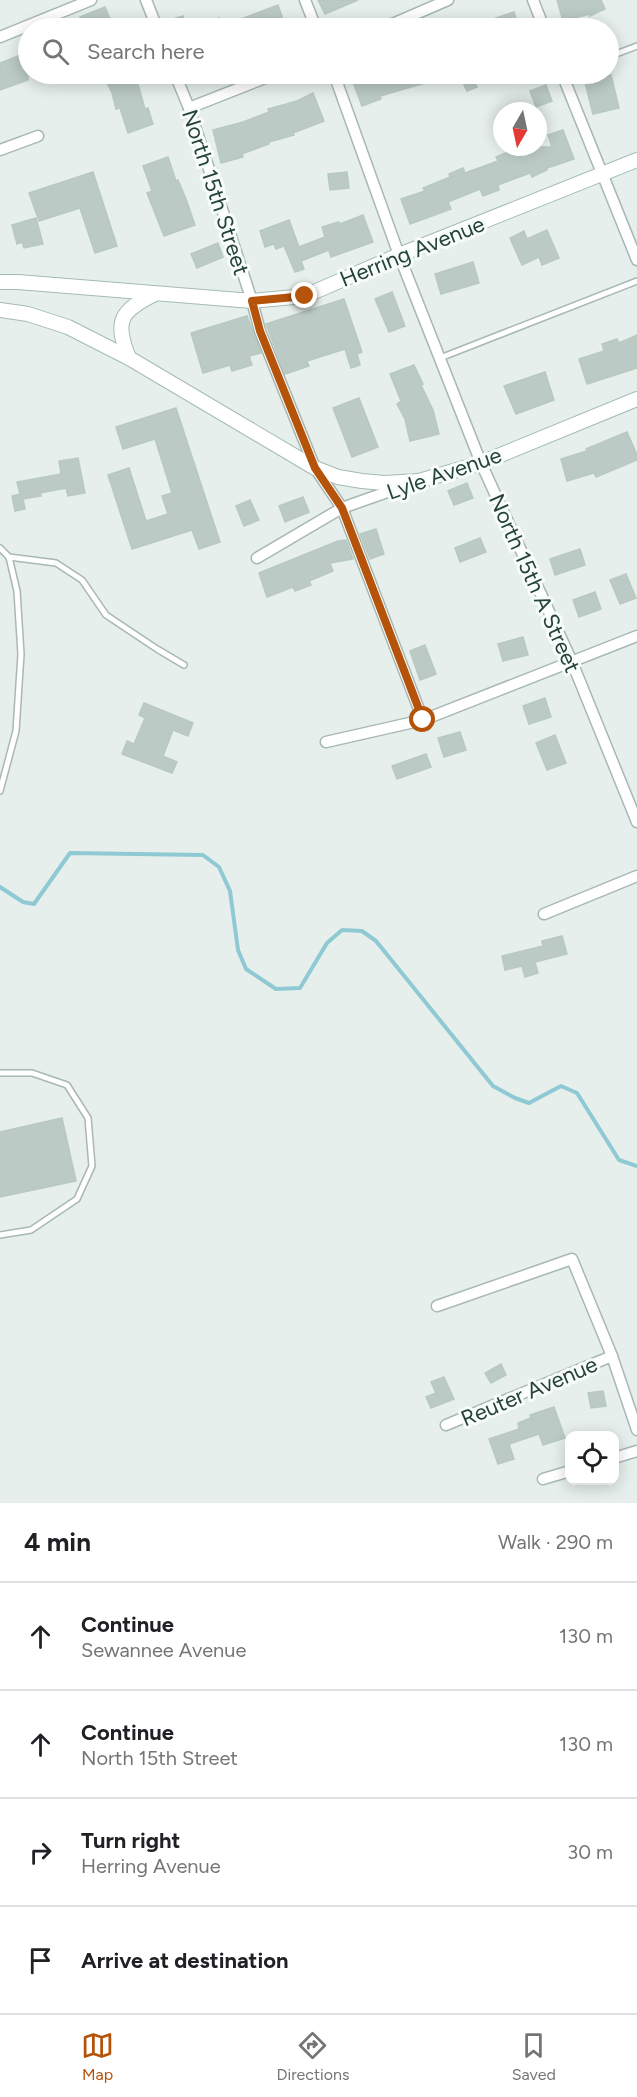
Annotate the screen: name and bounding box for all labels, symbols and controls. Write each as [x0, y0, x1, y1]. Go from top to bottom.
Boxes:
search box [18, 18, 619, 84]
icon: search [39, 35, 72, 68]
text: Search here [87, 38, 205, 65]
north arrow [493, 102, 547, 156]
street label: North 15th Street [176, 106, 255, 278]
street label: Herring Avenue [336, 210, 488, 293]
route end [291, 282, 317, 308]
street label: Lyle Avenue [383, 441, 505, 506]
street label: North 15th A Street [483, 490, 586, 677]
route start [409, 706, 435, 732]
street label: Reuter Avenue [457, 1351, 601, 1432]
map controls [565, 1431, 619, 1485]
button: locate [565, 1431, 619, 1485]
text: 4 min [24, 1526, 91, 1558]
text: Walk · 290 m [498, 1530, 613, 1554]
text: Continue [81, 1611, 174, 1638]
icon: ahead [24, 1620, 57, 1653]
text: 130 m [559, 1624, 613, 1648]
text: Sewannee Avenue [81, 1638, 246, 1662]
text: Continue [81, 1719, 174, 1746]
icon: ahead [24, 1728, 57, 1761]
text: 130 m [559, 1732, 613, 1756]
text: North 15th Street [81, 1746, 238, 1770]
text: Turn right [81, 1827, 180, 1854]
icon: right [24, 1836, 57, 1869]
text: 30 m [567, 1840, 613, 1864]
text: Herring Avenue [81, 1854, 221, 1878]
icon: arrive [24, 1944, 57, 1977]
text: Arrive at destination [81, 1947, 289, 1974]
tab: Map [81, 2029, 114, 2084]
tab: Directions [276, 2029, 349, 2084]
tab: Saved [512, 2029, 556, 2084]

